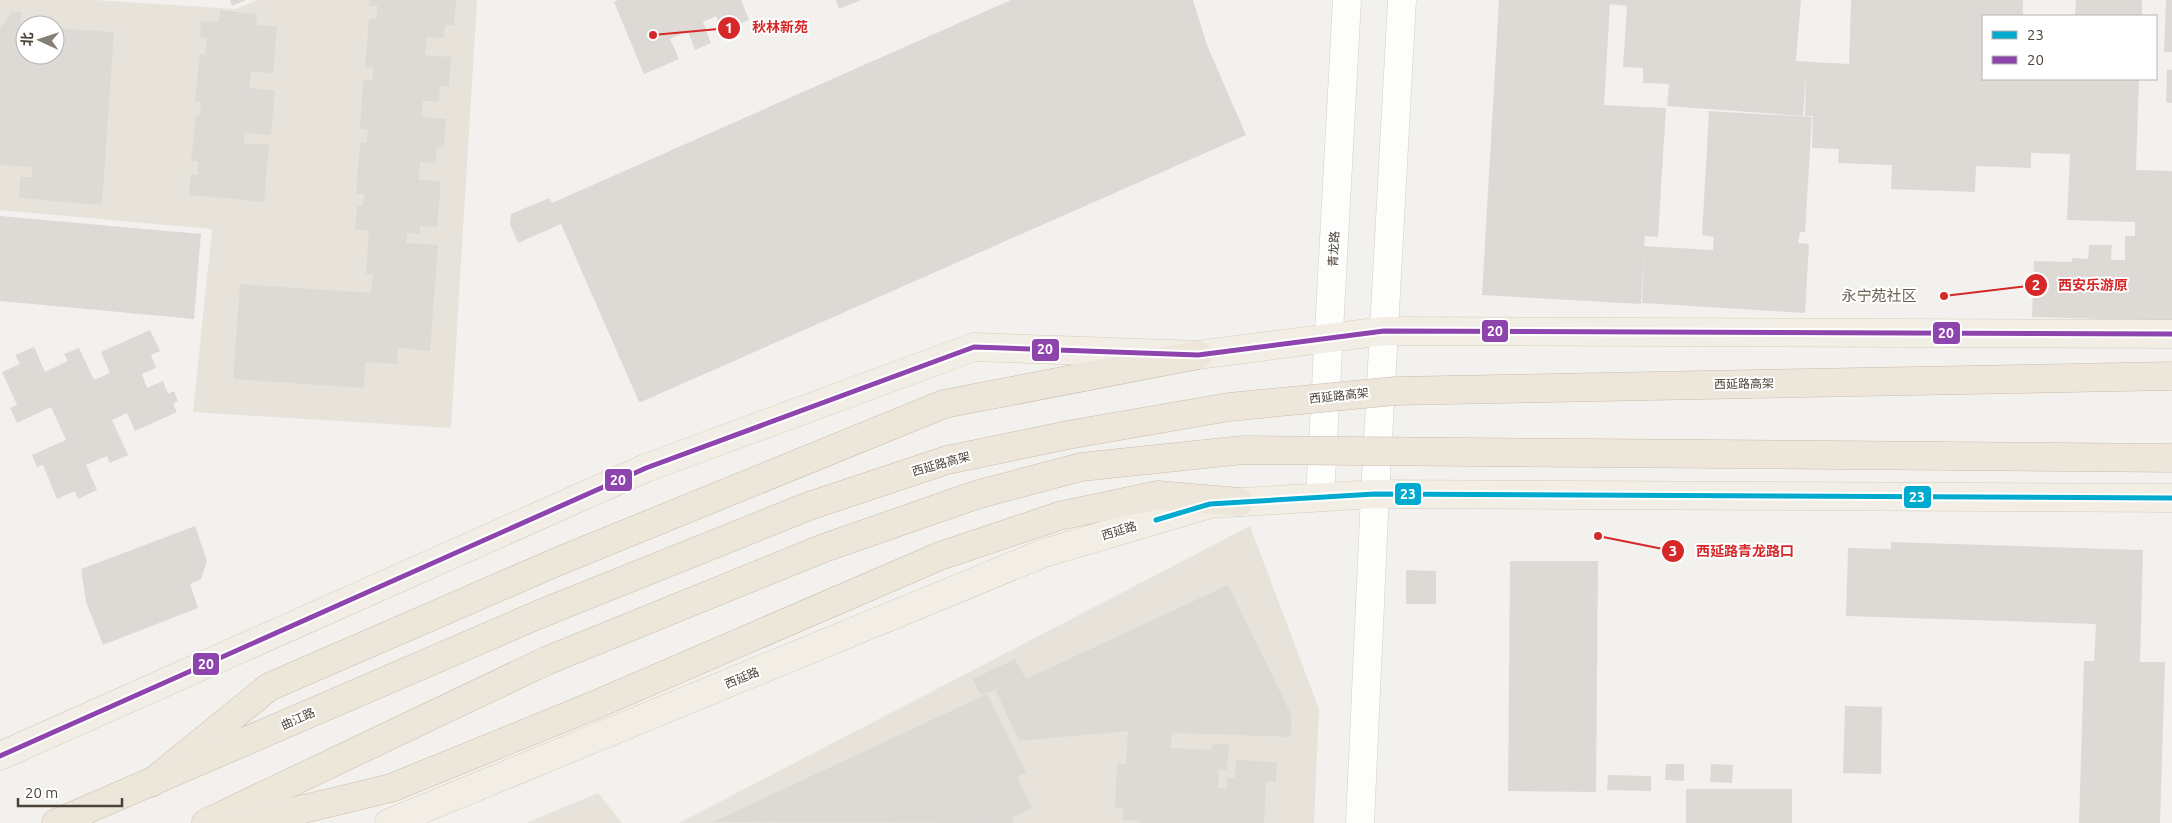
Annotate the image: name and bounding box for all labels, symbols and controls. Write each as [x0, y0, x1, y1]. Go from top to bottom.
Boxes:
callout: 秋林新苑 [717, 13, 818, 42]
north arrow [15, 15, 65, 65]
legend [1982, 15, 2157, 80]
text: 1 [725, 19, 733, 36]
text: 秋林新苑 [752, 19, 808, 35]
text: 23 [2027, 26, 2044, 43]
text: 北 [19, 32, 35, 47]
text: 20 [2027, 51, 2044, 68]
street label: 青龙路 [1326, 231, 1341, 267]
callout: 西安乐游原 [2023, 271, 2138, 300]
text: 2 [2032, 276, 2040, 293]
text: 西安乐游原 [2058, 277, 2128, 293]
district label: 永宁苑社区 [1841, 287, 1917, 304]
line badge: 20 [1481, 319, 1509, 343]
line badge: 20 [1932, 321, 1961, 345]
text: 20 [1487, 323, 1503, 339]
text: 20 [1938, 325, 1954, 341]
line badge: 20 [1031, 338, 1060, 362]
text: 20 [1037, 341, 1053, 357]
street label: 西延路高架 [1714, 376, 1774, 391]
street label: 西延路高架 [1308, 386, 1369, 405]
street label: 西延路高架 [910, 449, 971, 478]
line badge: 20 [604, 468, 633, 492]
text: 20 [610, 472, 626, 488]
line badge: 23 [1394, 482, 1422, 506]
line badge: 23 [1903, 485, 1932, 509]
text: 23 [1400, 486, 1416, 502]
text: 23 [1909, 489, 1925, 505]
street label: 西延路 [1100, 519, 1138, 542]
callout: 西延路青龙路口 [1661, 536, 1804, 565]
text: 3 [1669, 542, 1677, 559]
text: 西延路青龙路口 [1696, 543, 1794, 559]
line badge: 20 [192, 652, 220, 676]
text: 20 [198, 656, 214, 672]
street label: 西延路 [723, 665, 761, 690]
street label: 曲江路 [279, 705, 317, 732]
scale bar [18, 776, 121, 808]
text: 20 m [25, 784, 58, 801]

